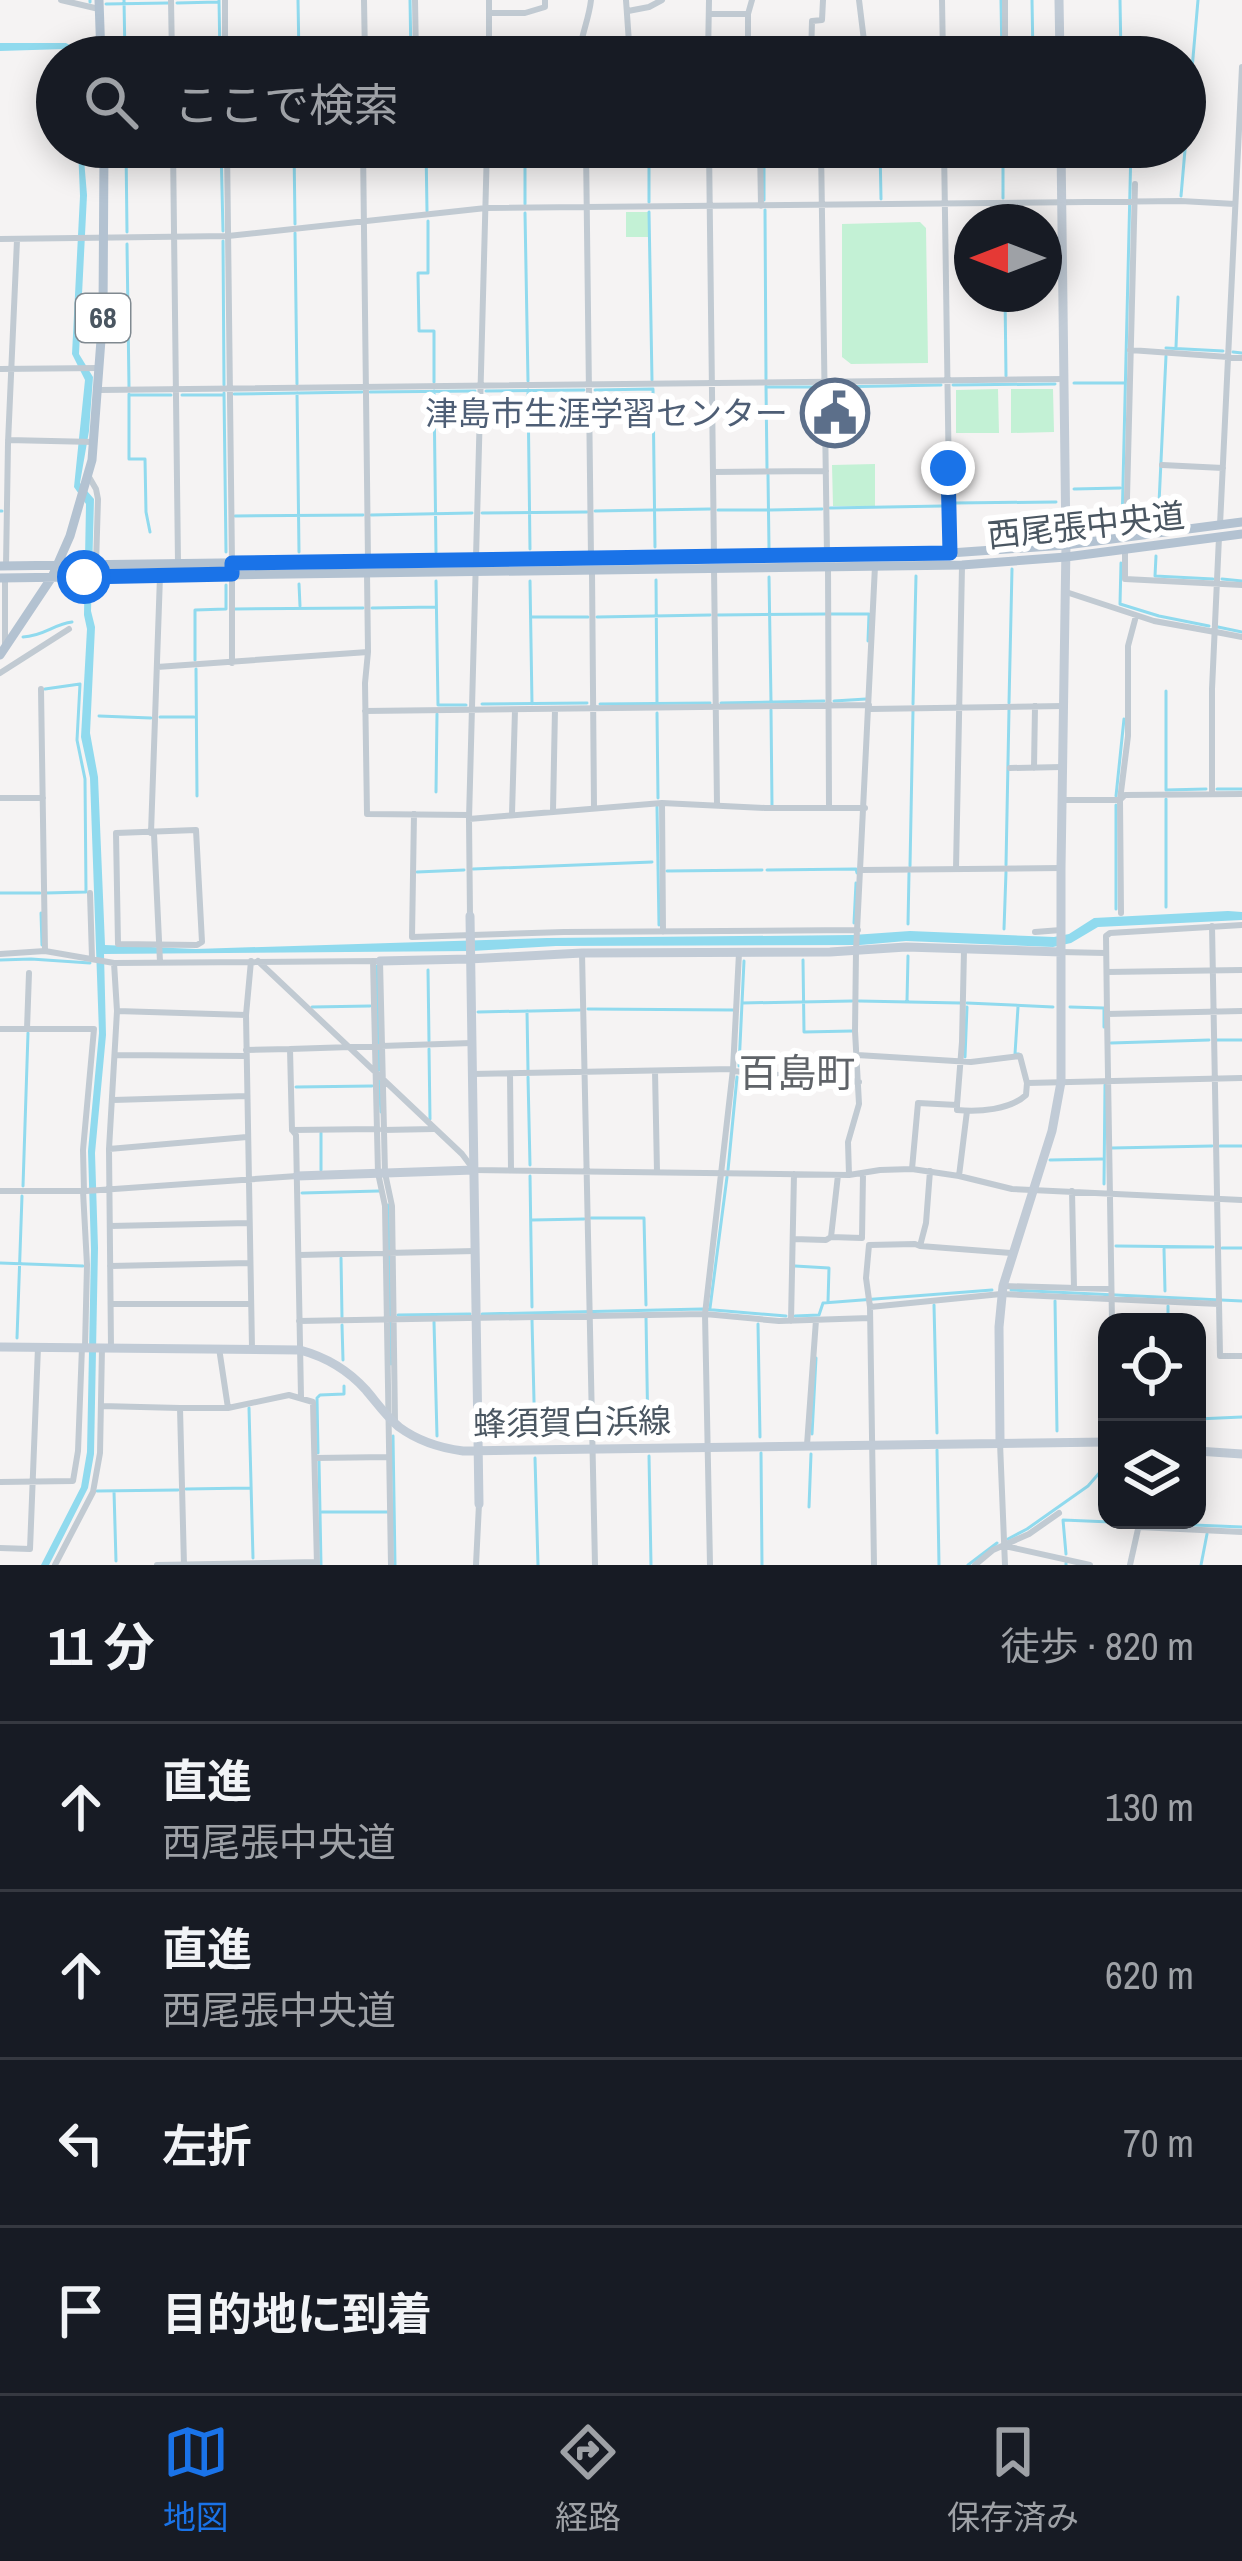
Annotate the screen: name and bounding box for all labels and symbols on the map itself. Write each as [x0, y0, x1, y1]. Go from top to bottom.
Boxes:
north arrow [954, 204, 1062, 312]
road number: 68 [76, 294, 130, 342]
public building icon: 津島市生涯学習センター [800, 378, 870, 448]
place label: 津島市生涯学習センター [425, 391, 788, 435]
route end [921, 441, 975, 495]
street label: 西尾張中央道 [985, 493, 1187, 557]
route start [57, 550, 111, 604]
district label: 百島町 [738, 1047, 856, 1099]
street label: 蜂須賀白浜線 [473, 1398, 671, 1446]

